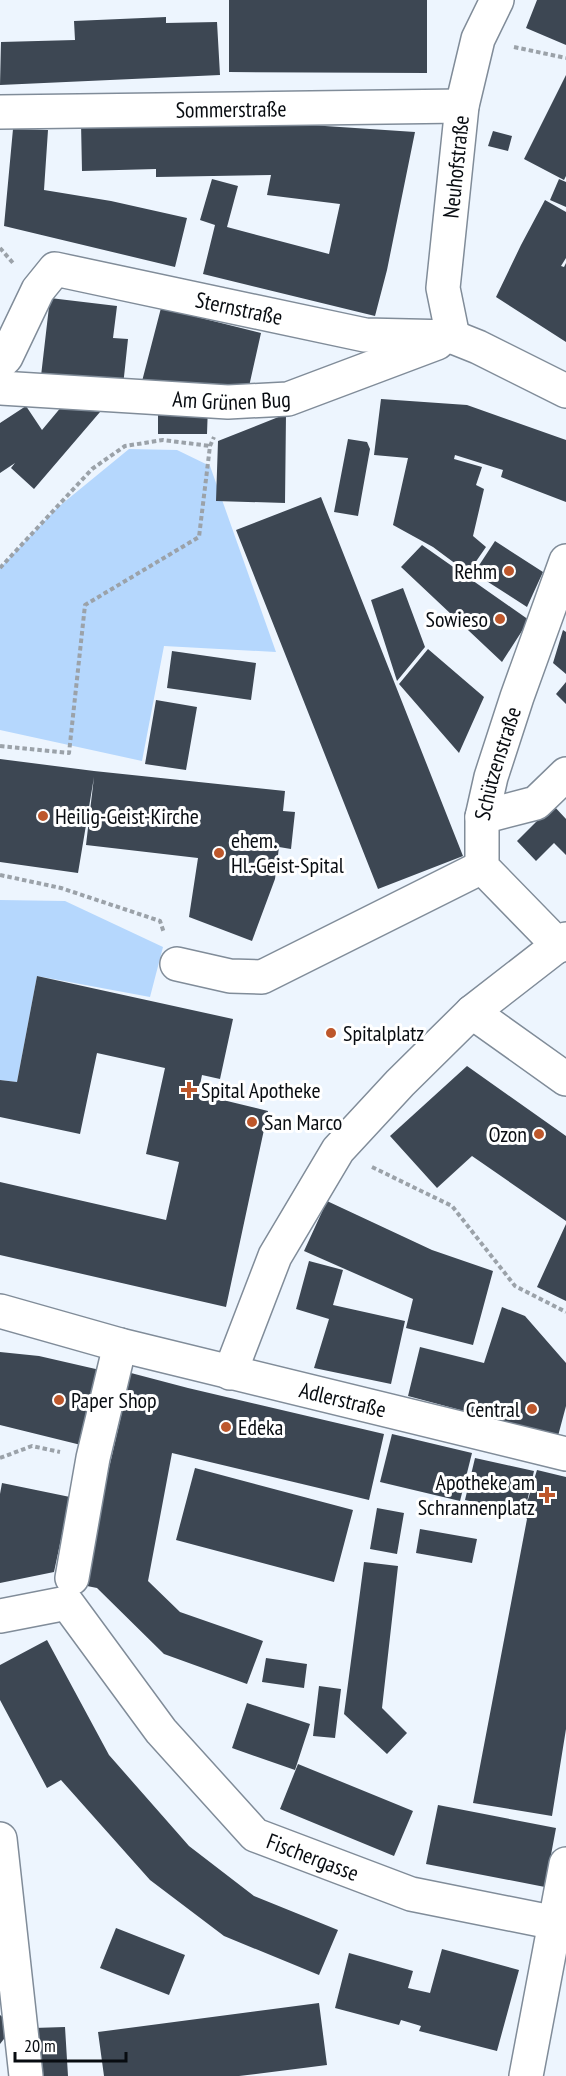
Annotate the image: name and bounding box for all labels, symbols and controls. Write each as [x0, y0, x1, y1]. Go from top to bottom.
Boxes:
street label: Sommerstraße [175, 94, 287, 124]
street label: Neuhofstraße [436, 114, 475, 220]
street label: Sternstraße [193, 285, 285, 331]
street label: Am Grünen Bug [172, 385, 291, 416]
place label: Rehm [454, 557, 497, 585]
marker: Rehm [502, 564, 516, 578]
place label: Sowieso [425, 605, 488, 633]
marker: Sowieso [493, 612, 507, 626]
street label: Schützenstraße [468, 703, 527, 823]
place label: Heilig-Geist-Kirche [55, 802, 199, 830]
marker: Heilig-Geist-Kirche [36, 809, 50, 823]
place label: ehem. Hl.-Geist-Spital [231, 826, 345, 879]
marker: ehem. Hl.-Geist-Spital [212, 846, 226, 860]
place label: Spitalplatz [343, 1019, 424, 1047]
marker: Spitalplatz [324, 1026, 338, 1040]
place label: Spital Apotheke [201, 1076, 321, 1104]
marker: Spital Apotheke [182, 1083, 196, 1097]
place label: San Marco [264, 1108, 342, 1136]
marker: San Marco [245, 1115, 259, 1129]
place label: Ozon [488, 1120, 527, 1148]
marker: Ozon [532, 1127, 546, 1141]
street label: Adlerstraße [296, 1375, 389, 1424]
place label: Paper Shop [71, 1386, 157, 1414]
marker: Paper Shop [52, 1393, 66, 1407]
place label: Central [466, 1395, 521, 1423]
marker: Central [525, 1402, 539, 1416]
place label: Edeka [238, 1413, 283, 1441]
marker: Edeka [219, 1420, 233, 1434]
place label: Apotheke am Schrannenplatz [418, 1468, 535, 1521]
marker: Apotheke am Schrannenplatz [540, 1488, 554, 1502]
street label: Fischergasse [263, 1827, 363, 1887]
scale bar [15, 2025, 126, 2063]
text: 20 m [24, 2034, 56, 2057]

